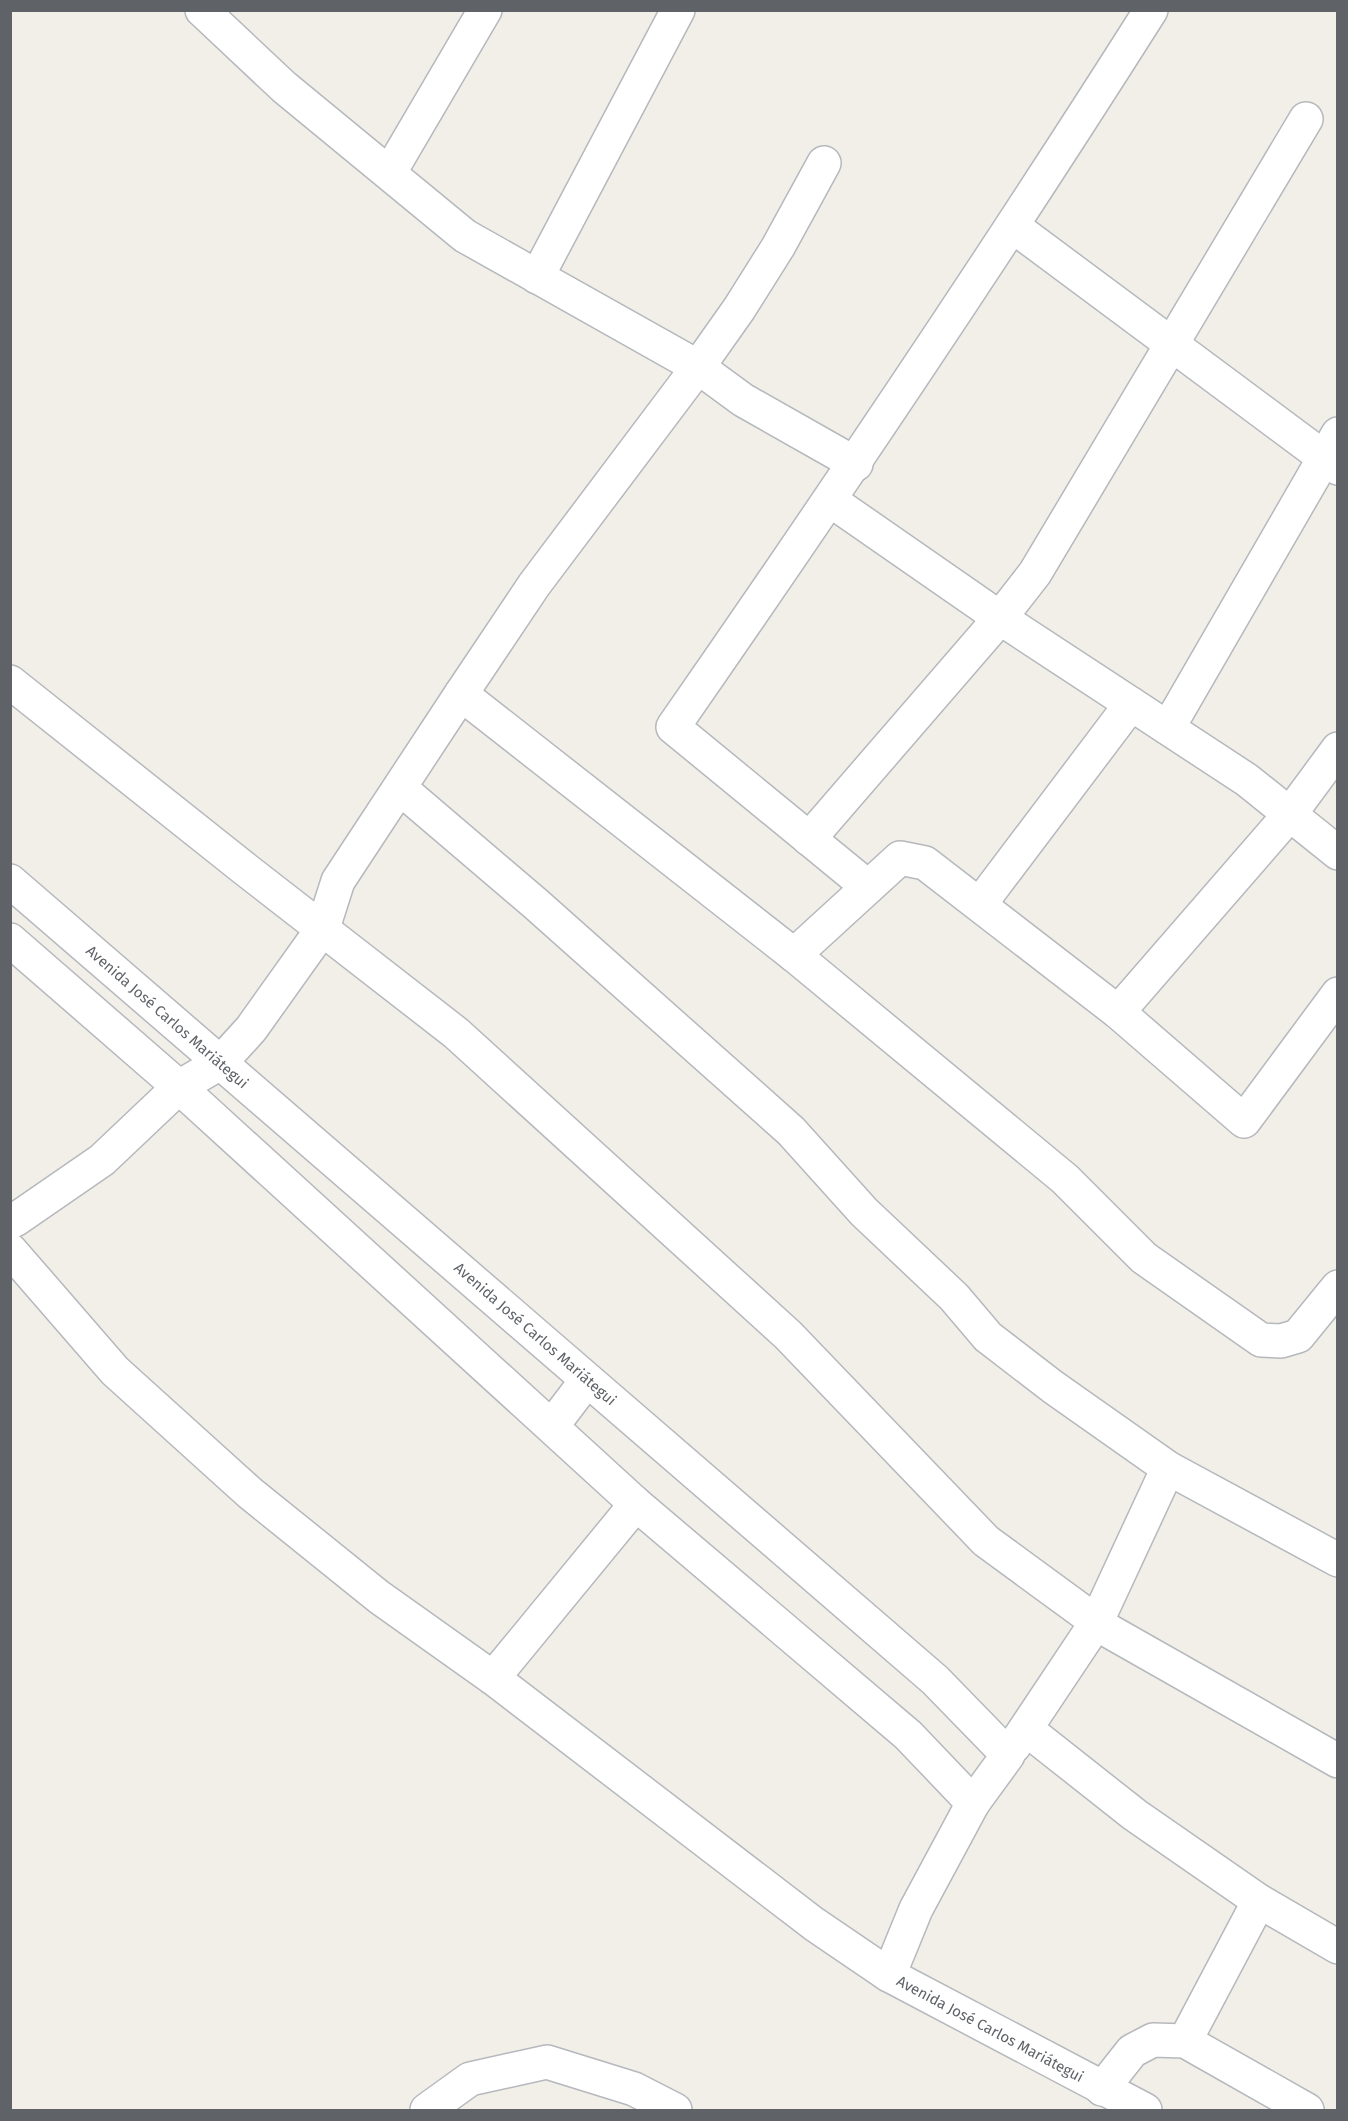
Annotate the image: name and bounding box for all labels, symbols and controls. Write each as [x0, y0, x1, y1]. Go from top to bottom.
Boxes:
street label: Avenida José Carlos Mariátegui [82, 942, 252, 1092]
street label: Avenida José Carlos Mariátegui [450, 1259, 620, 1409]
street label: Avenida José Carlos Mariátegui [894, 1972, 1086, 2086]

